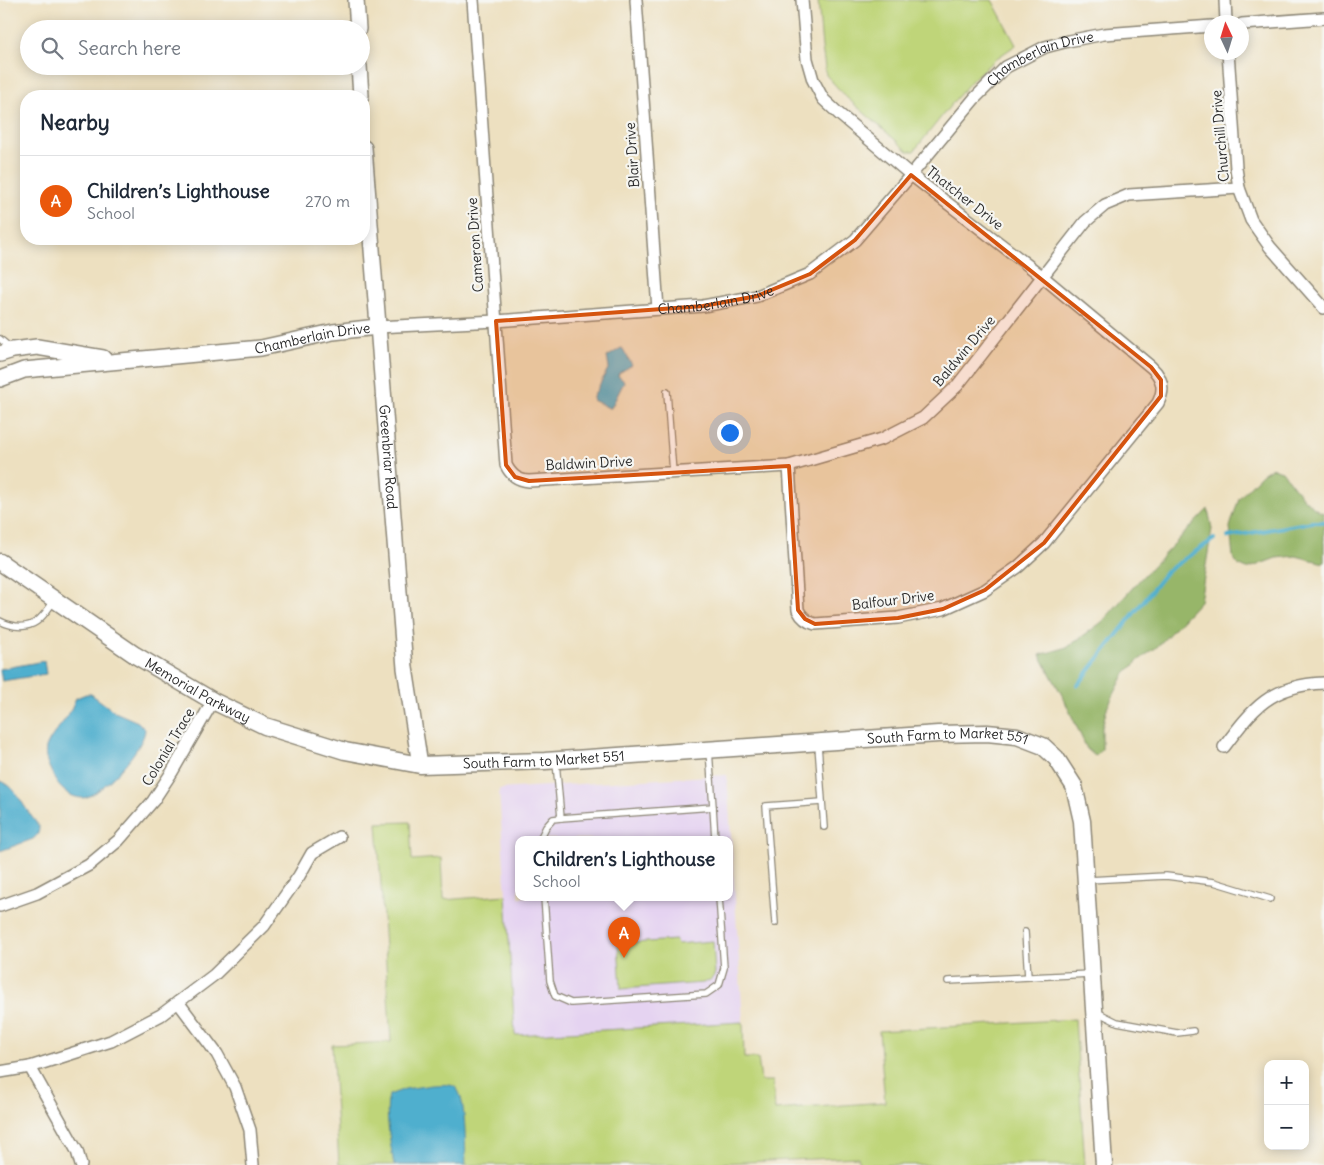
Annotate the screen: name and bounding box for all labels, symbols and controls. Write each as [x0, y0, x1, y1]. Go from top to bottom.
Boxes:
north arrow [1204, 15, 1249, 60]
search box [20, 20, 370, 75]
street label: Chamberlain Drive [983, 27, 1095, 90]
icon: search [38, 34, 66, 62]
text: Search here [78, 36, 181, 60]
street label: Churchill Drive [1207, 89, 1233, 183]
text: Nearby [40, 109, 110, 136]
street label: Blair Drive [621, 122, 643, 188]
street label: Thatcher Drive [923, 162, 1007, 234]
text: Children’s Lighthouse [87, 179, 270, 203]
text: A [51, 191, 61, 211]
text: 270 m [305, 191, 350, 211]
street label: Cameron Drive [463, 197, 487, 293]
text: School [87, 203, 135, 223]
street label: Chamberlain Drive [657, 281, 776, 318]
street label: Baldwin Drive [929, 312, 999, 390]
street label: Chamberlain Drive [254, 319, 371, 358]
street label: Greenbriar Road [375, 404, 401, 510]
your location [717, 420, 743, 446]
street label: Baldwin Drive [545, 452, 633, 474]
street label: Balfour Drive [851, 586, 935, 614]
street label: Memorial Parkway [142, 654, 253, 727]
street label: Colonial Trace [138, 705, 198, 789]
street label: South Farm to Market 551 [866, 724, 1031, 749]
street label: South Farm to Market 551 [462, 747, 625, 773]
popup [515, 836, 733, 901]
text: Children’s Lighthouse [533, 847, 715, 871]
text: School [533, 871, 581, 891]
pin: A [608, 917, 640, 958]
map controls [1264, 1060, 1309, 1150]
button: + [1264, 1060, 1309, 1105]
button: − [1264, 1105, 1309, 1150]

